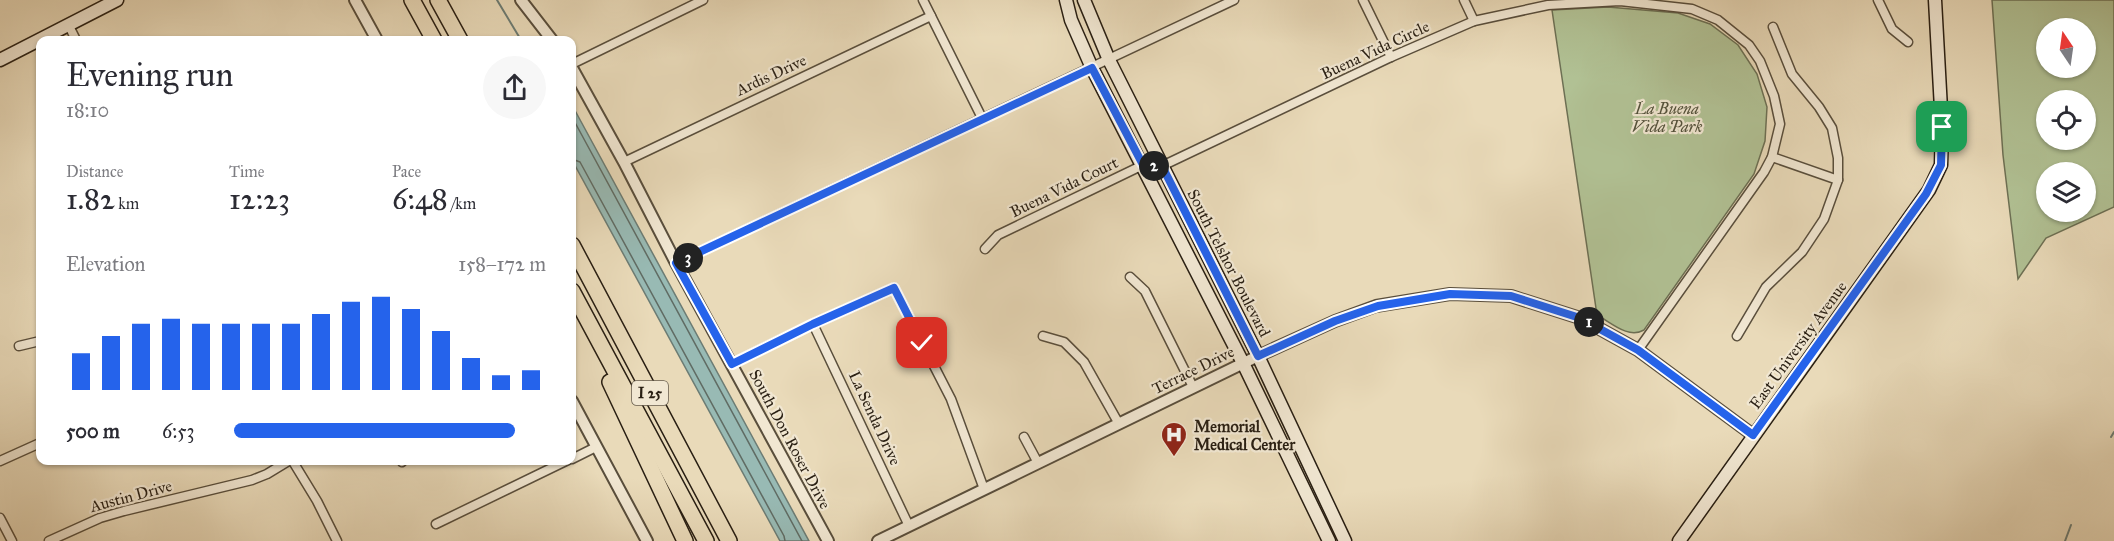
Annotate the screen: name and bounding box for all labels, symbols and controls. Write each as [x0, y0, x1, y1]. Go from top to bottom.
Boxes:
street label: Buena Vida Circle [1318, 16, 1432, 83]
north arrow [2036, 18, 2096, 78]
map controls [2036, 18, 2096, 222]
street label: Ardis Drive [732, 50, 809, 100]
text: Evening run [66, 55, 233, 95]
button: share [483, 56, 546, 119]
button: locate [2036, 90, 2096, 150]
text: 18:10 [66, 98, 109, 122]
park label: La Buena Vida Park [1632, 99, 1702, 136]
pin [1916, 101, 1967, 152]
icon: arrive [1925, 110, 1958, 143]
pin: 2 [1139, 151, 1169, 181]
street label: Buena Vida Court [1007, 153, 1121, 221]
text: 2 [1150, 156, 1158, 175]
text: Distance [66, 162, 123, 181]
text: Time [229, 162, 264, 181]
text: Pace [392, 162, 421, 181]
button: layers [2036, 162, 2096, 222]
text: 1.82 [66, 181, 115, 217]
text: 12:23 [229, 181, 290, 217]
text: 6:48 [392, 181, 448, 217]
street label: South Telshor Boulevard [1183, 186, 1275, 340]
text: km [115, 194, 139, 213]
text: /km [448, 194, 476, 213]
pin: 3 [673, 243, 703, 273]
text: 3 [685, 248, 691, 267]
text: Elevation [66, 252, 145, 276]
text: 158–172 m [458, 252, 546, 276]
street label: East University Avenue [1745, 277, 1851, 413]
pin: 1 [1574, 307, 1604, 337]
text: 1 [1586, 312, 1592, 331]
pin [896, 317, 947, 368]
icon: check [905, 326, 938, 359]
street label: Terrace Drive [1149, 342, 1237, 398]
street label: South Don Roser Drive [745, 366, 835, 512]
street label: La Senda Drive [845, 368, 905, 468]
road number: I 25 [632, 381, 668, 405]
place label: Memorial Medical Center [1194, 417, 1296, 454]
text: 500 m [66, 419, 120, 443]
text: 6:53 [162, 419, 195, 443]
hospital icon: Memorial Medical Center [1159, 420, 1189, 458]
street label: Austin Drive [87, 476, 174, 516]

